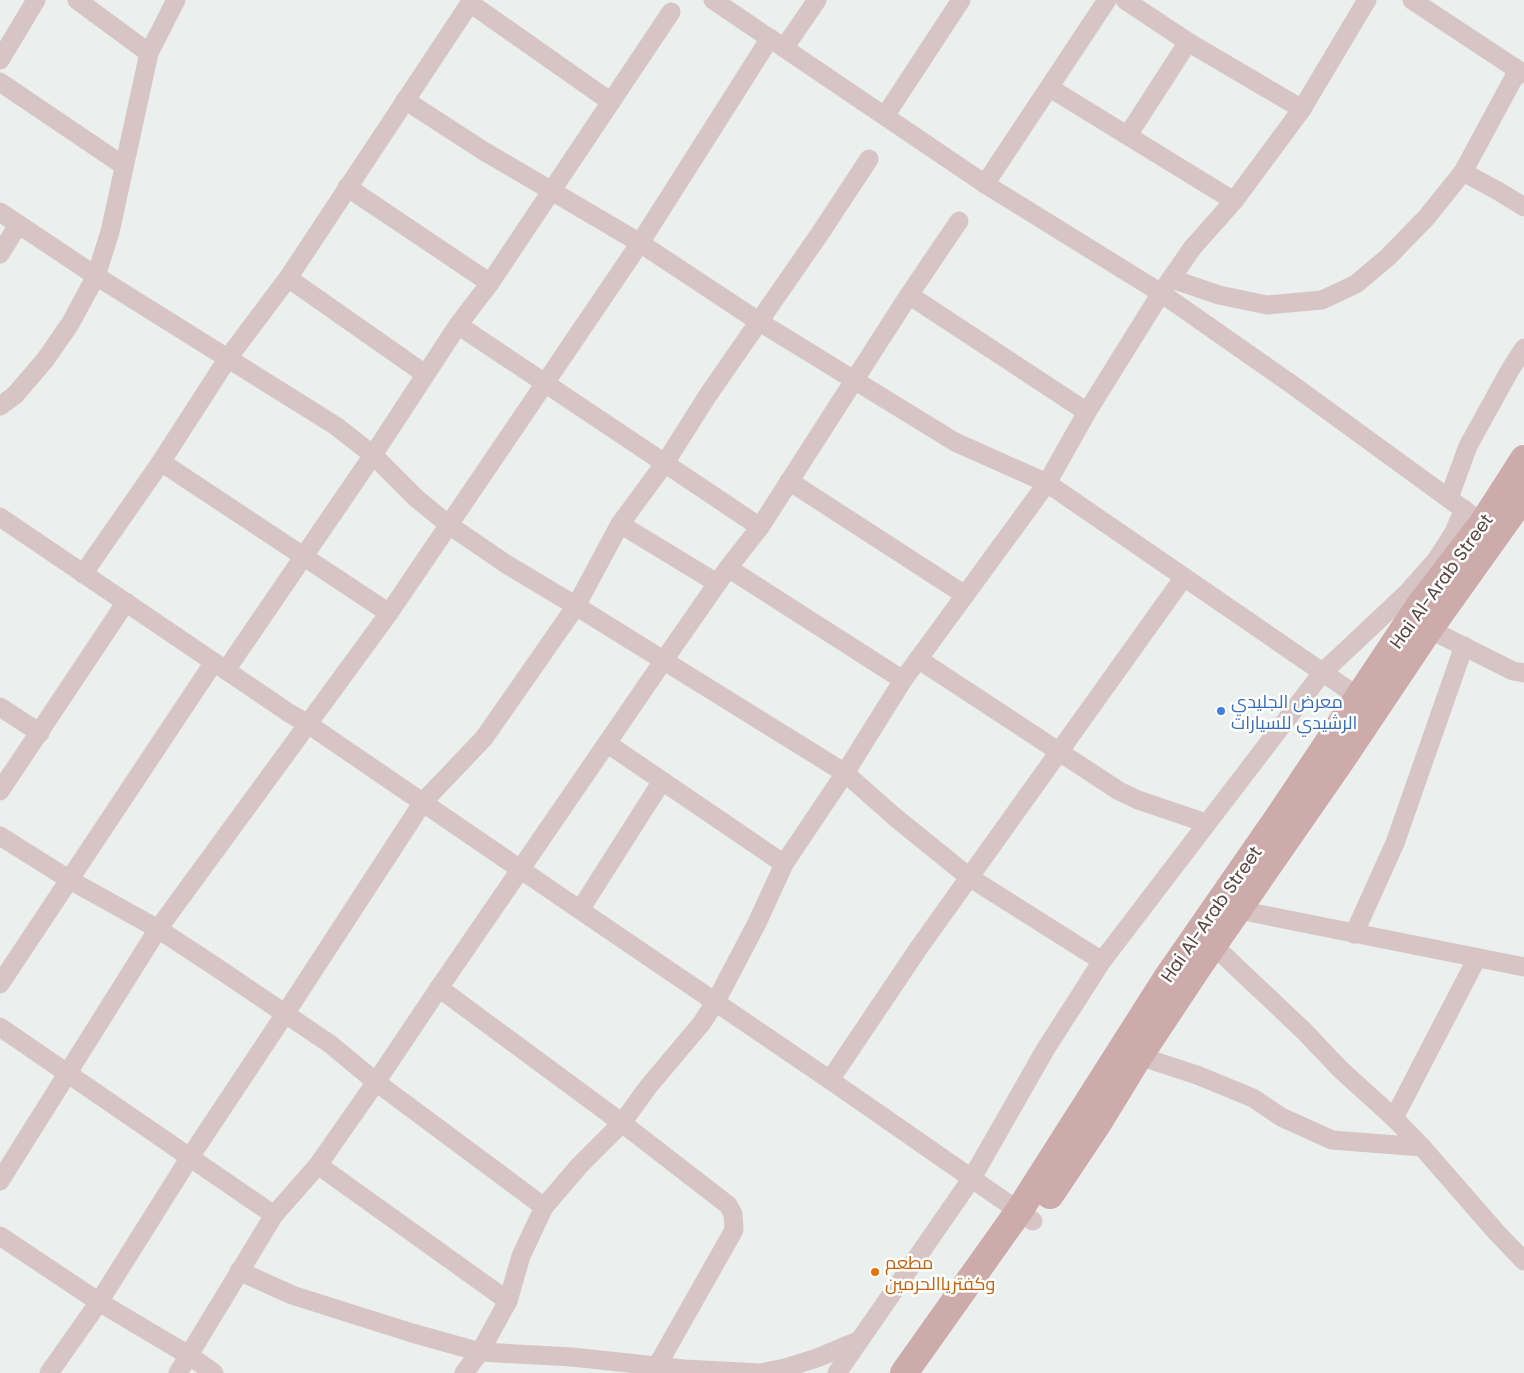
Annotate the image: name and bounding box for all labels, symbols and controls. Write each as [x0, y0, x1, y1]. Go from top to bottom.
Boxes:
street label: Hai Al-Arab Street [1384, 509, 1498, 653]
place label: معرض الجليدي الرشيدي للسيارات [1231, 689, 1357, 737]
marker: معرض الجليدي الرشيدي للسيارات [1215, 705, 1227, 717]
street label: Hai Al-Arab Street [1155, 841, 1267, 987]
place label: مطعم وكفترياالحرمين [885, 1250, 995, 1296]
marker: مطعم وكفترياالحرمين [869, 1266, 881, 1278]

